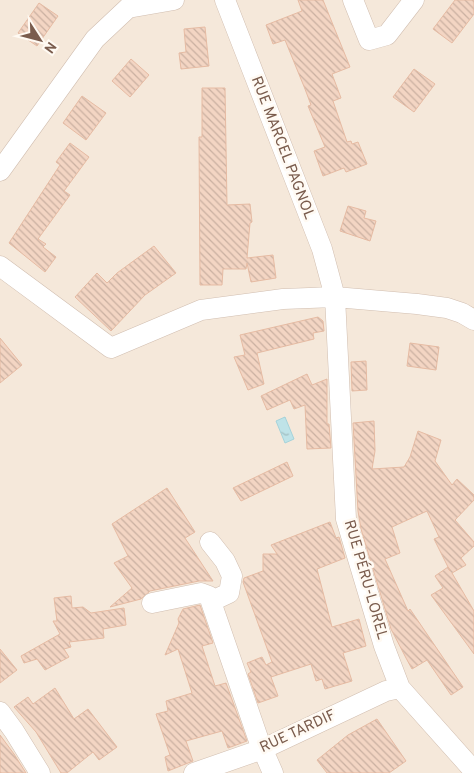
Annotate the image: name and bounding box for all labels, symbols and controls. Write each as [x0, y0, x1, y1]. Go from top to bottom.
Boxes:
north arrow [15, 15, 65, 65]
text: N [39, 38, 59, 56]
street label: RUE MARCEL PAGNOL [246, 74, 318, 222]
street label: RUE PÉRU-LOREL [339, 518, 392, 642]
street label: RUE TARDIF [257, 706, 339, 758]

